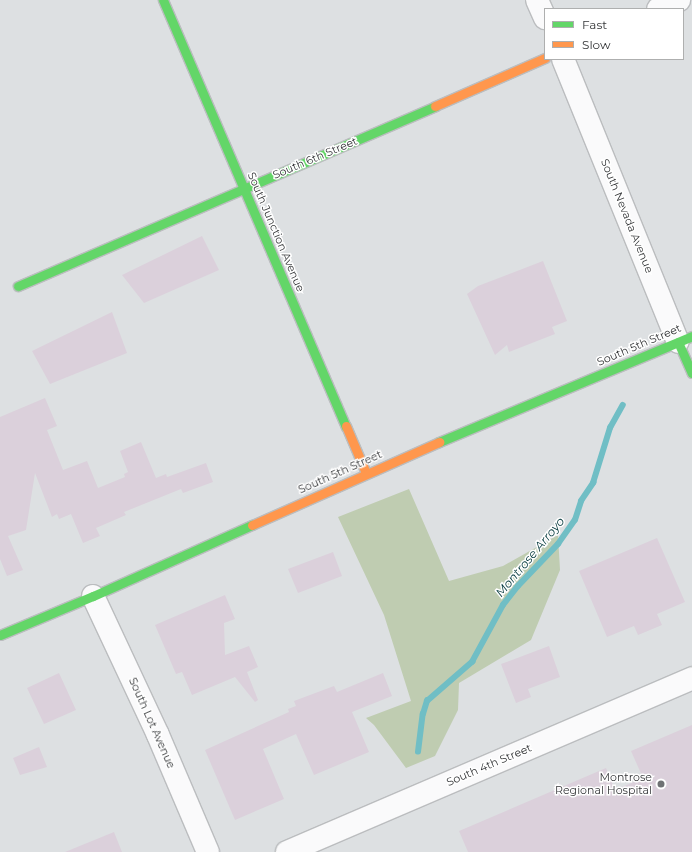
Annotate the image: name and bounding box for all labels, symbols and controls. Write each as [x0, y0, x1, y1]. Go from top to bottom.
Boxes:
legend [544, 8, 684, 60]
text: Fast [582, 17, 607, 32]
text: Slow [582, 37, 611, 52]
street label: South 6th Street [271, 134, 359, 182]
street label: South Nevada Avenue [598, 157, 656, 275]
street label: South Junction Avenue [245, 170, 307, 294]
street label: South 5th Street [595, 321, 683, 369]
street label: South 5th Street [296, 448, 384, 496]
water label: Montrose Arroyo [492, 514, 568, 600]
street label: South Lot Avenue [126, 676, 178, 770]
street label: South 4th Street [444, 741, 534, 789]
place label: Montrose Regional Hospital [555, 771, 652, 797]
marker: Montrose Regional Hospital [655, 778, 667, 790]

